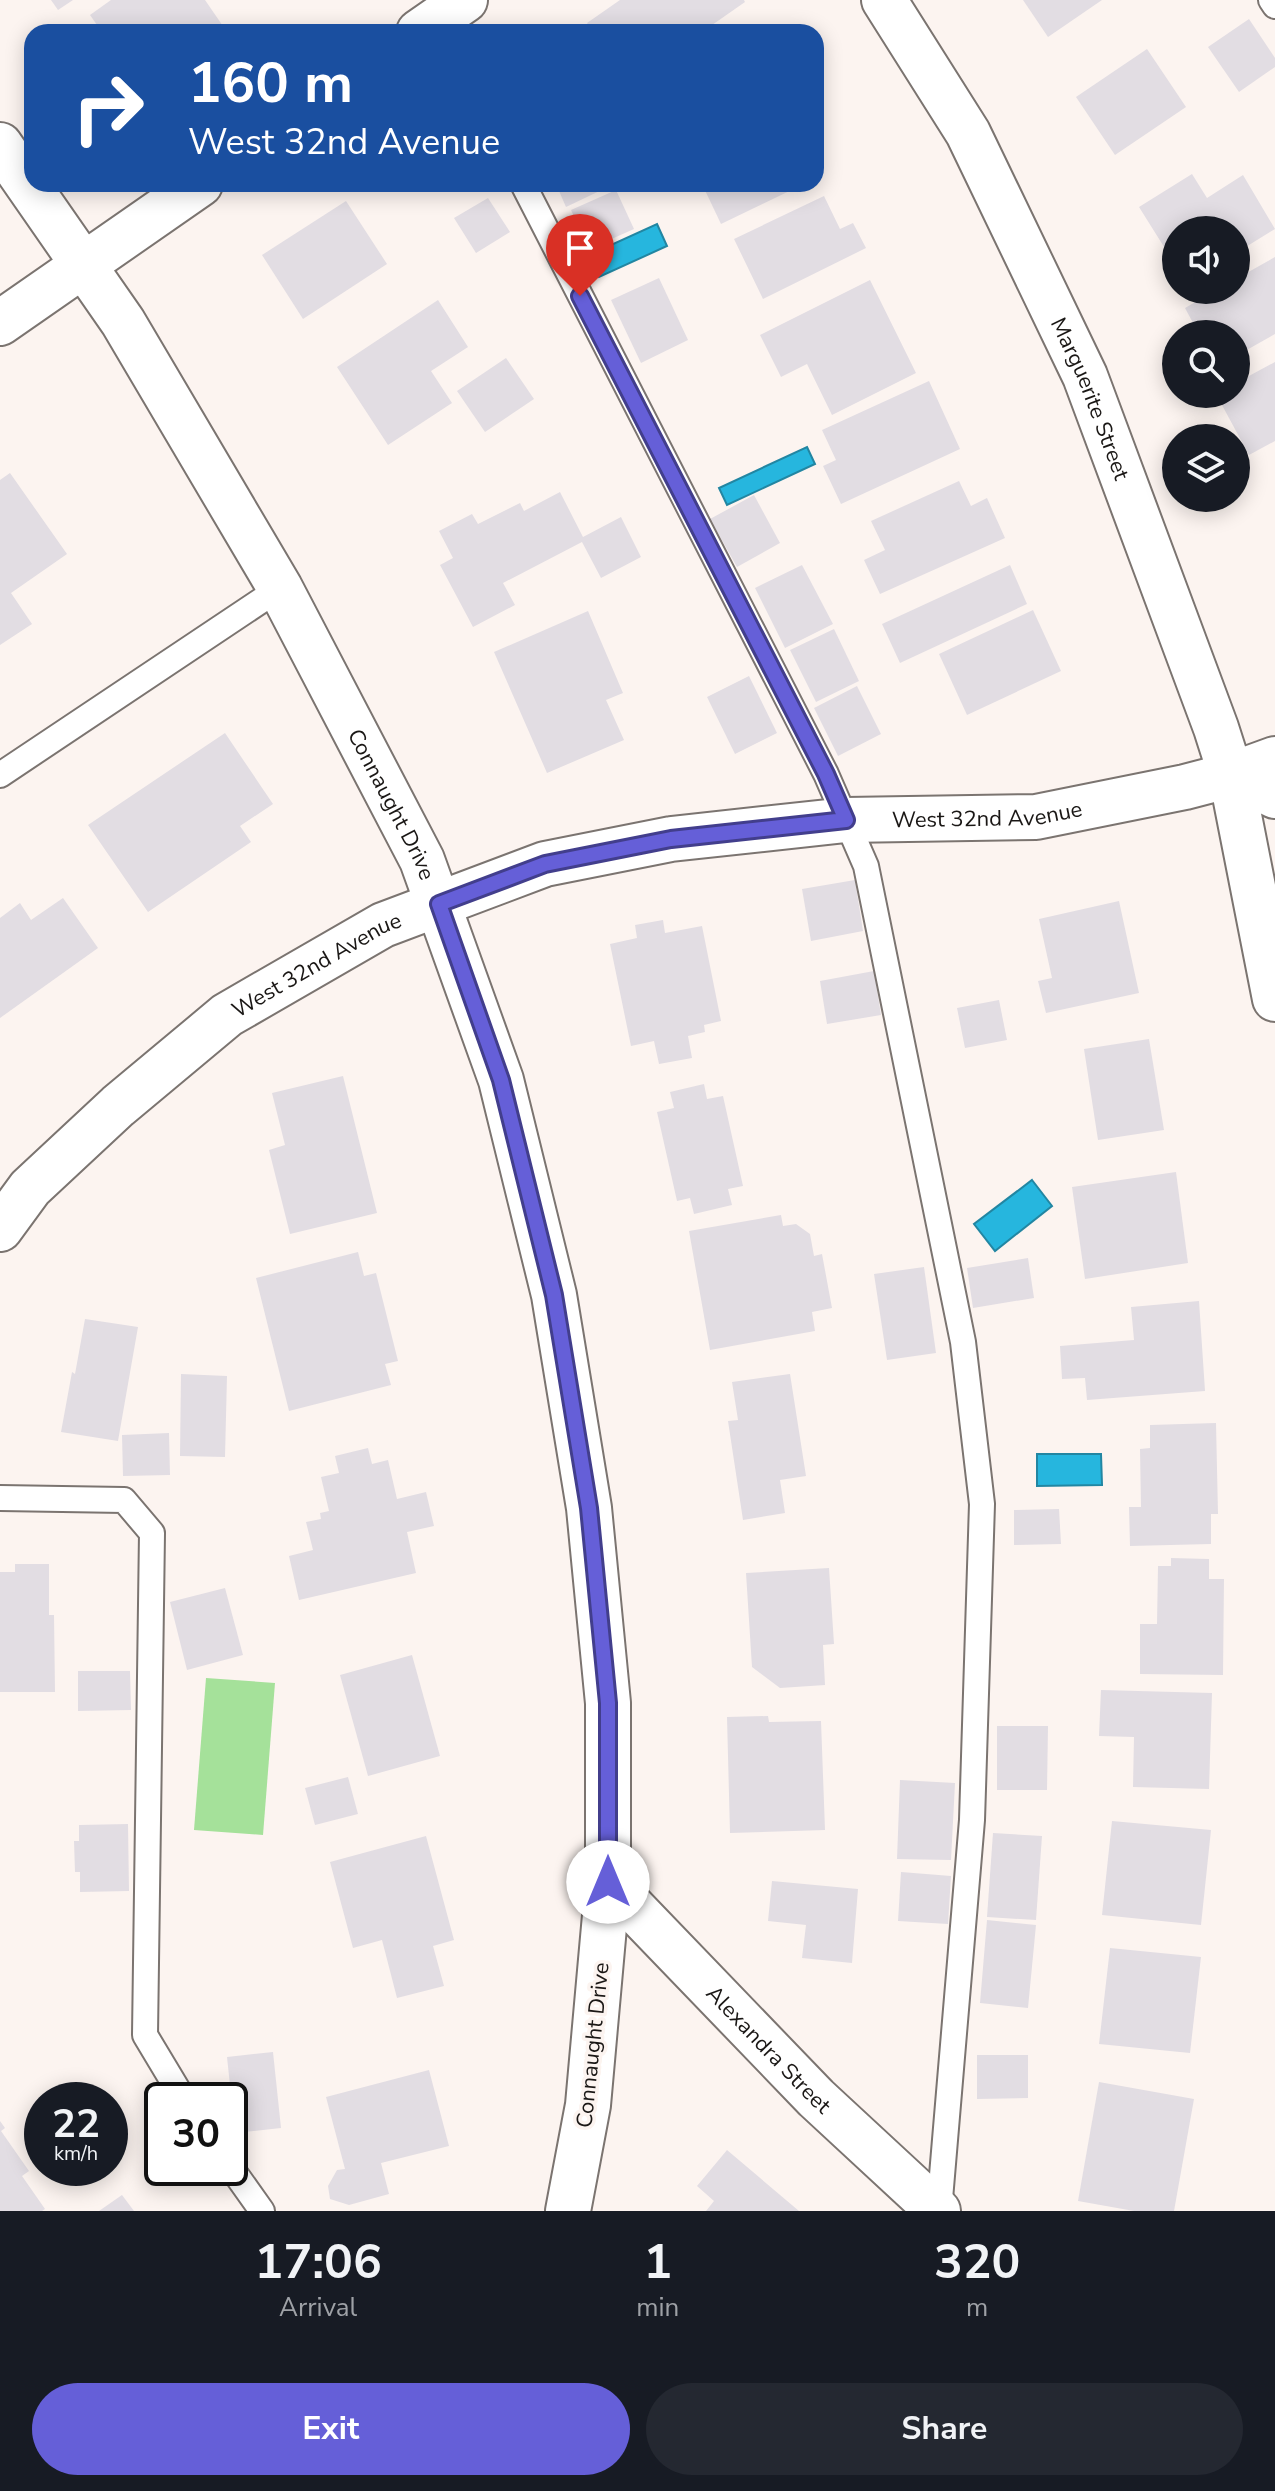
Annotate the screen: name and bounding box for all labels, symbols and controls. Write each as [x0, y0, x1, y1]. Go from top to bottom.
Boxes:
text: 160 m [188, 45, 353, 122]
icon: right [56, 56, 160, 160]
text: West 32nd Avenue [188, 118, 500, 167]
pin [546, 214, 614, 296]
map controls [1162, 216, 1250, 512]
button: sound [1162, 216, 1250, 304]
icon: arrive [558, 226, 602, 270]
street label: Marguerite Street [1043, 313, 1136, 485]
button: search [1162, 320, 1250, 408]
button: layers [1162, 424, 1250, 512]
street label: Connaught Drive [340, 724, 442, 884]
street label: West 32nd Avenue [892, 794, 1085, 835]
street label: West 32nd Avenue [227, 905, 406, 1025]
position arrow [566, 1840, 650, 1924]
street label: Connaught Drive [569, 1961, 617, 2129]
street label: Alexandra Street [699, 1979, 837, 2121]
speed limit sign: 30 [144, 2082, 248, 2186]
text: 22 [52, 2097, 100, 2151]
text: km/h [54, 2140, 98, 2167]
text: 17:06 [255, 2229, 382, 2295]
text: 1 [643, 2229, 672, 2295]
text: 320 [934, 2229, 1020, 2295]
text: Arrival [279, 2290, 357, 2325]
text: min [636, 2290, 679, 2325]
text: m [966, 2290, 988, 2325]
button: Exit [32, 2383, 630, 2475]
button: Share [646, 2383, 1243, 2475]

